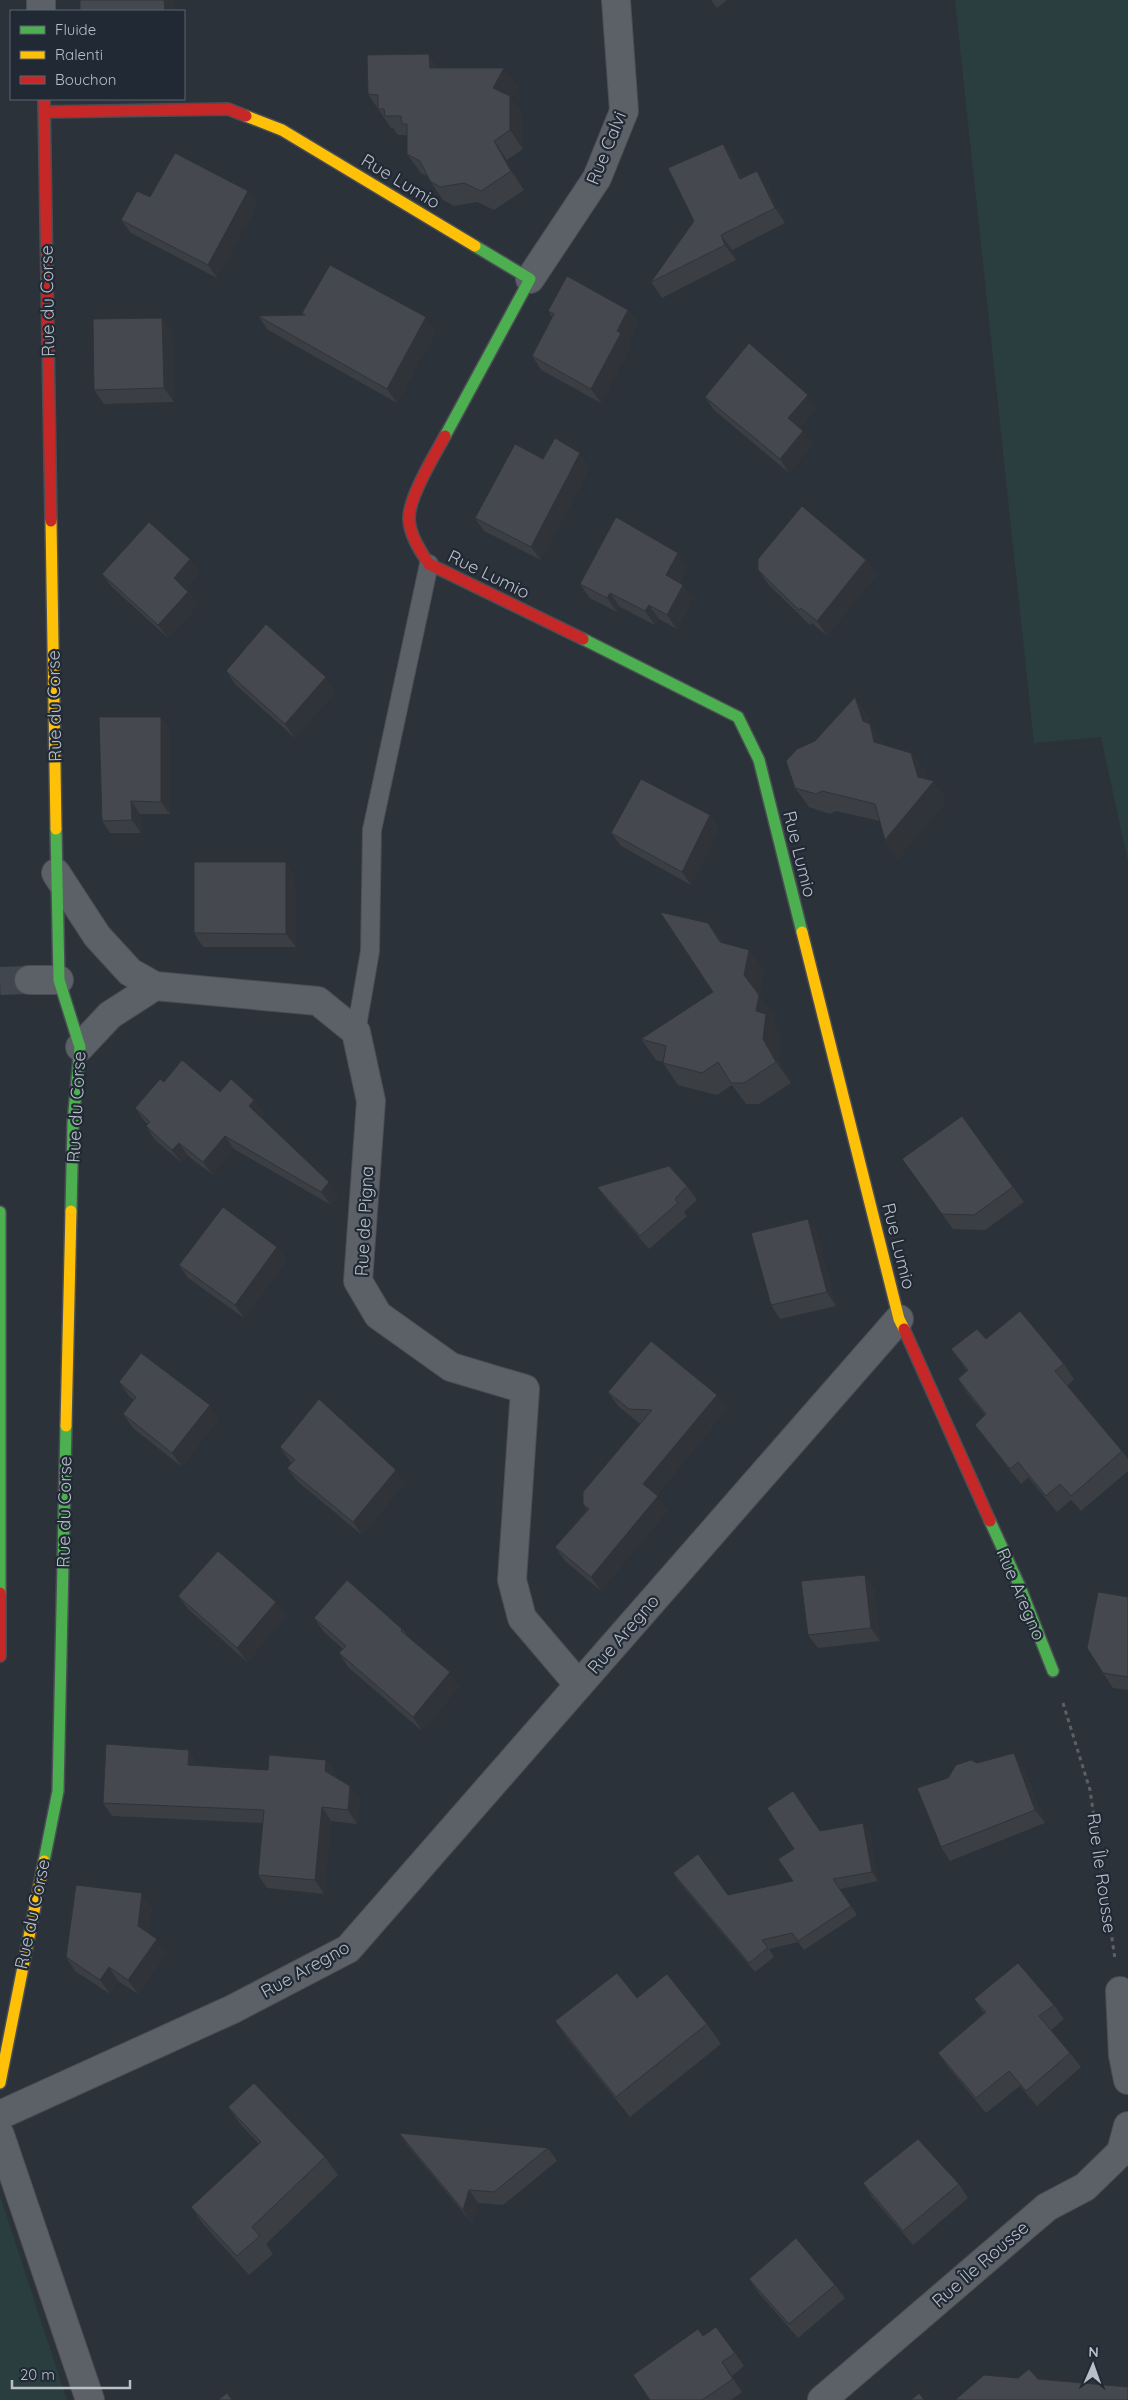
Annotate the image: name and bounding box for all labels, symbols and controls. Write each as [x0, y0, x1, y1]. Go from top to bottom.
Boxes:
legend [10, 10, 185, 100]
text: Fluide [55, 20, 96, 39]
text: Ralenti [55, 45, 103, 64]
text: Bouchon [55, 70, 116, 89]
street label: Rue Calvi [581, 108, 631, 188]
street label: Rue Lumio [357, 148, 445, 214]
street label: Rue du Corse [35, 245, 59, 357]
street label: Rue Lumio [444, 544, 534, 604]
street label: Rue du Corse [42, 650, 66, 762]
street label: Rue Lumio [778, 808, 822, 900]
street label: Rue du Corse [62, 1051, 90, 1163]
street label: Rue de Pigna [350, 1165, 378, 1277]
street label: Rue Lumio [877, 1200, 921, 1292]
street label: Rue du Corse [52, 1456, 76, 1568]
street label: Rue Aregno [991, 1544, 1051, 1644]
street label: Rue Aregno [582, 1589, 664, 1679]
street label: Rue Île Rousse [1082, 1812, 1122, 1934]
street label: Rue du Corse [9, 1857, 55, 1971]
street label: Rue Aregno [257, 1935, 353, 2003]
street label: Rue Île Rousse [927, 2216, 1033, 2312]
north arrow [1068, 2340, 1118, 2390]
text: N [1088, 2343, 1099, 2361]
scale bar [12, 2358, 130, 2390]
text: 20 m [20, 2365, 55, 2384]

